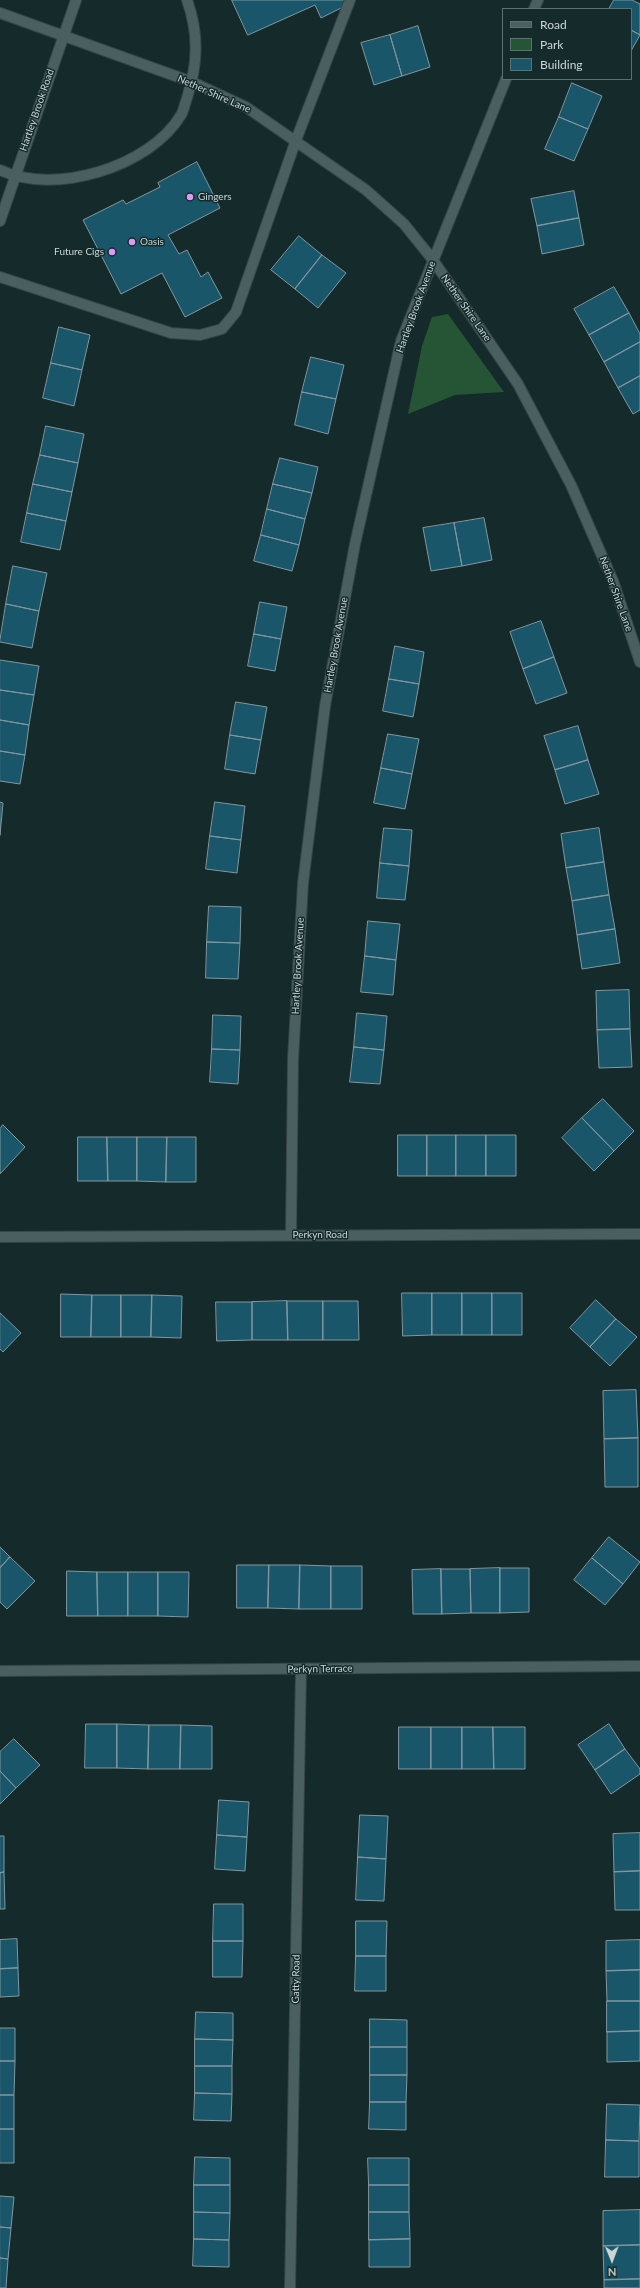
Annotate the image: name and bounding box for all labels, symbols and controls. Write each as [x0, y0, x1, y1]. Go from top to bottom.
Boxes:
legend [502, 8, 632, 80]
text: Road [540, 17, 567, 32]
text: Park [540, 37, 563, 52]
text: Building [540, 57, 583, 72]
street label: Hartley Brook Road [17, 67, 57, 153]
street label: Nether Shire Lane [176, 72, 252, 116]
place label: Gingers [198, 191, 232, 203]
marker: Gingers [185, 192, 195, 202]
place label: Oasis [140, 236, 164, 248]
marker: Oasis [127, 237, 137, 247]
place label: Future Cigs [54, 246, 104, 258]
marker: Future Cigs [107, 247, 117, 257]
street label: Hartley Brook Avenue [394, 259, 438, 355]
street label: Nether Shire Lane [438, 272, 494, 344]
street label: Nether Shire Lane [597, 555, 635, 633]
street label: Hartley Brook Avenue [322, 596, 350, 694]
street label: Hartley Brook Avenue [289, 917, 307, 1015]
street label: Perkyn Road [292, 1229, 348, 1241]
street label: Perkyn Terrace [287, 1662, 353, 1676]
street label: Gatty Road [290, 1954, 302, 2004]
north arrow [592, 2240, 632, 2280]
text: N [608, 2266, 617, 2279]

